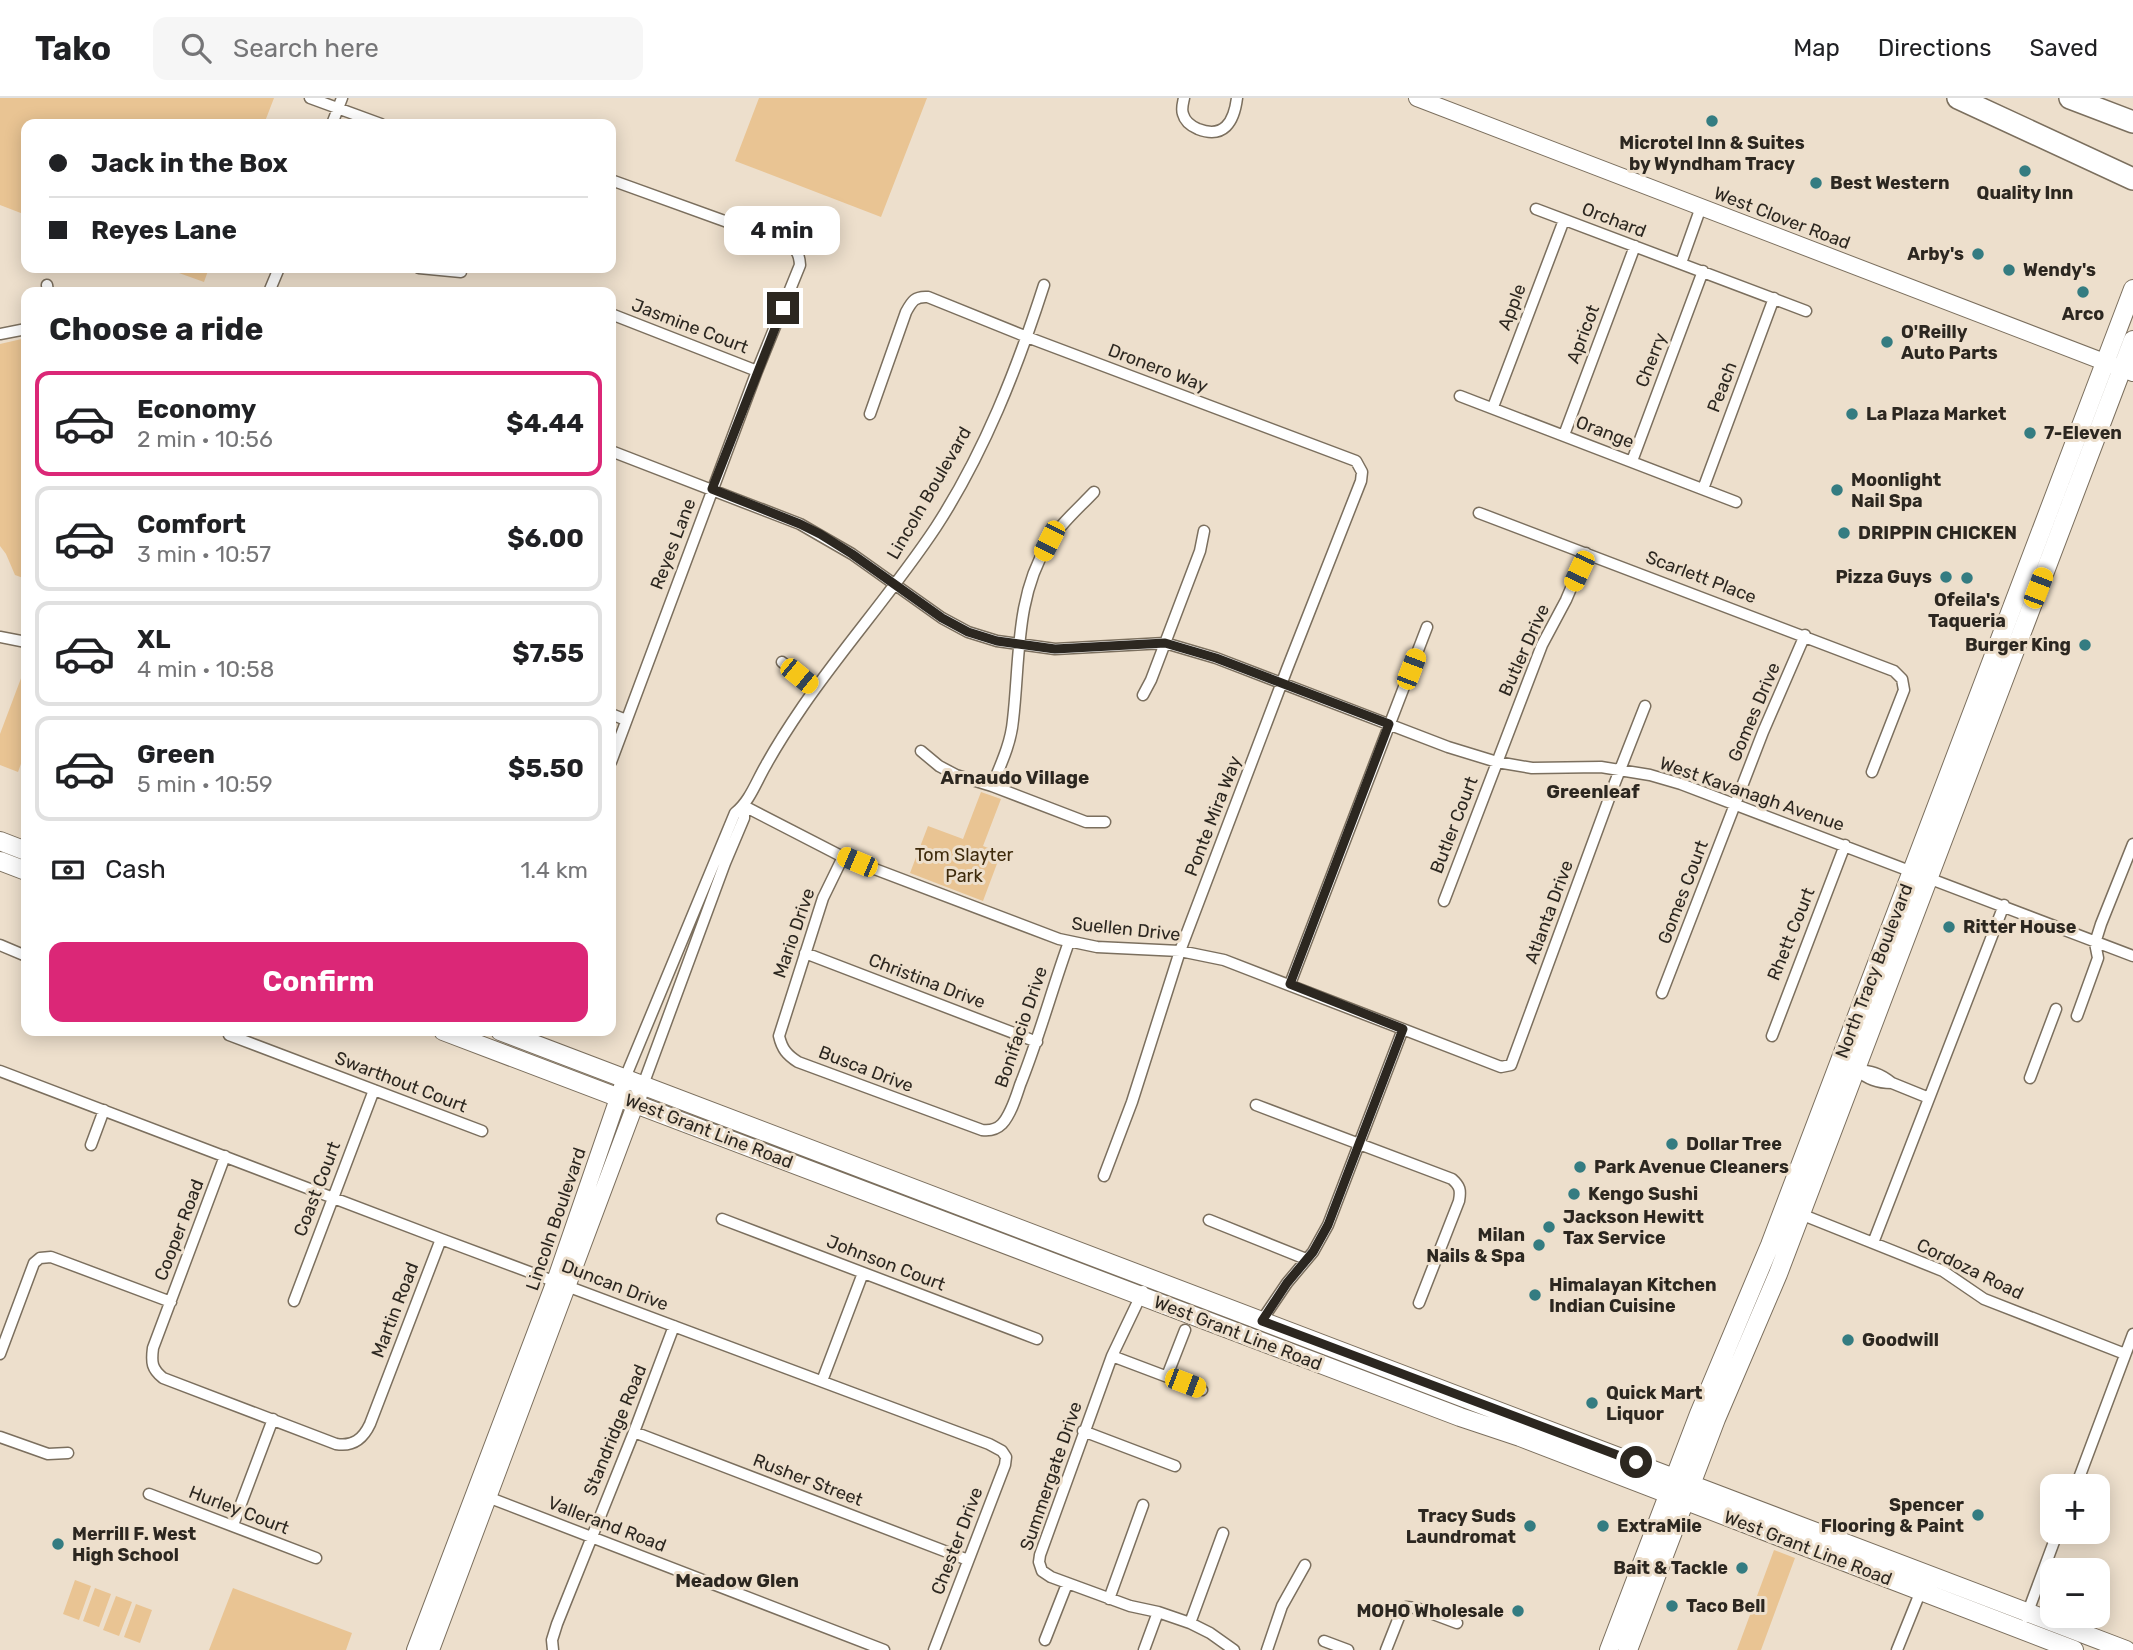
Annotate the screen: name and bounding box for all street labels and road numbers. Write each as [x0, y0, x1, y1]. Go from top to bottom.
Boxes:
street label: West Clover Road [1711, 182, 1853, 254]
street label: Orchard [1579, 198, 1649, 242]
street label: Apple [1493, 281, 1531, 333]
street label: Jasmine Court [629, 294, 751, 358]
street label: Apricot [1562, 301, 1604, 367]
street label: Cherry [1631, 330, 1671, 390]
street label: Dronero Way [1105, 339, 1211, 397]
street label: Peach [1702, 359, 1742, 415]
street label: Orange [1573, 411, 1637, 453]
street label: Lincoln Boulevard [882, 423, 976, 563]
street label: Reyes Lane [646, 495, 700, 593]
street label: Scarlett Place [1643, 546, 1759, 608]
street label: Butler Drive [1494, 601, 1554, 699]
street label: Gomes Drive [1723, 659, 1785, 765]
street label: West Kavanagh Avenue [1657, 752, 1847, 836]
street label: Ponte Mira Way [1180, 753, 1246, 879]
street label: Butler Court [1425, 773, 1483, 877]
street label: Gomes Court [1653, 837, 1713, 947]
street label: Atlanta Drive [1520, 857, 1578, 967]
street label: North Tracy Boulevard [1831, 881, 1917, 1061]
street label: Rhett Court [1762, 884, 1820, 984]
street label: Mario Drive [768, 885, 820, 981]
street label: Suellen Drive [1070, 912, 1182, 946]
street label: Christina Drive [866, 949, 988, 1013]
street label: Bonifacio Drive [990, 964, 1052, 1090]
street label: Busca Drive [816, 1041, 916, 1097]
street label: Swarthout Court [332, 1047, 470, 1117]
street label: West Grant Line Road [622, 1089, 796, 1173]
street label: Coast Court [289, 1138, 345, 1240]
street label: Lincoln Boulevard [521, 1145, 591, 1293]
street label: Cooper Road [150, 1176, 208, 1284]
street label: Johnson Court [823, 1230, 949, 1296]
street label: Cordoza Road [1913, 1234, 2027, 1304]
street label: Duncan Drive [558, 1255, 672, 1315]
street label: Martin Road [367, 1259, 423, 1361]
street label: West Grant Line Road [1151, 1291, 1325, 1375]
street label: Standridge Road [579, 1361, 651, 1499]
street label: Summergate Drive [1015, 1399, 1087, 1553]
street label: Rusher Street [750, 1449, 866, 1511]
street label: Hurley Court [186, 1481, 292, 1539]
street label: Chester Drive [926, 1484, 988, 1598]
street label: Vallerand Road [545, 1491, 669, 1557]
street label: West Grant Line Road [1721, 1506, 1895, 1590]

